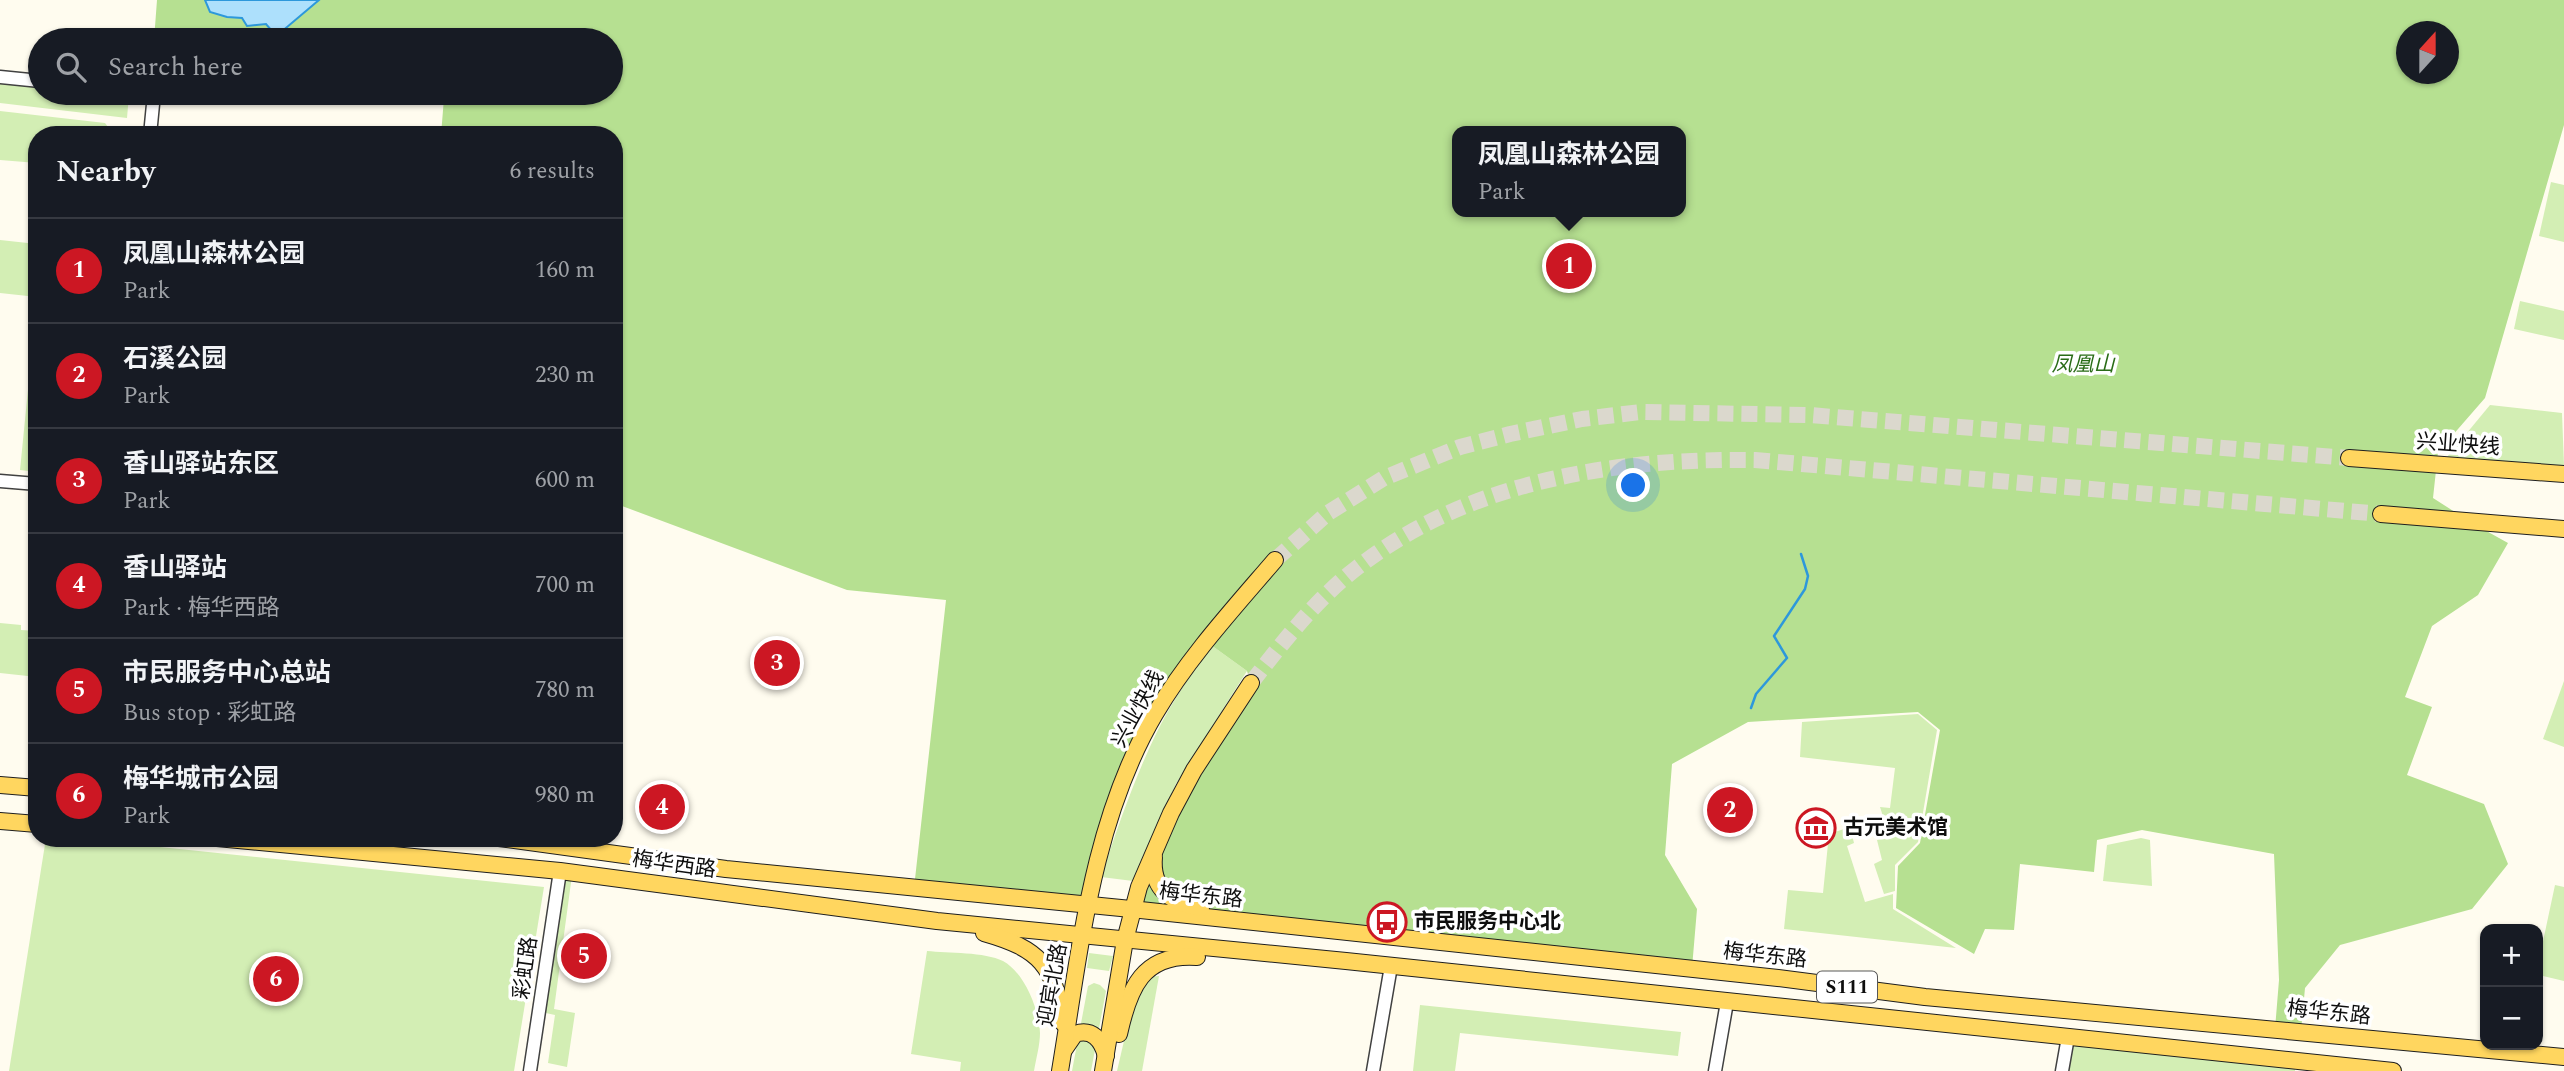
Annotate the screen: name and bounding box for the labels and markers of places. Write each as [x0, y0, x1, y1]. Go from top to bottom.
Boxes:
pin: 1 [1546, 240, 1592, 292]
pin: 3 [754, 637, 800, 689]
pin: 4 [639, 781, 685, 833]
pin: 2 [1707, 784, 1753, 836]
museum icon: 古元美术馆 [1795, 807, 1837, 849]
place label: 古元美术馆 [1843, 812, 1948, 844]
bus stop icon: 市民服务中心北 [1366, 901, 1408, 943]
place label: 市民服务中心北 [1414, 906, 1561, 938]
pin: 5 [561, 930, 607, 982]
pin: 6 [253, 953, 299, 1005]

